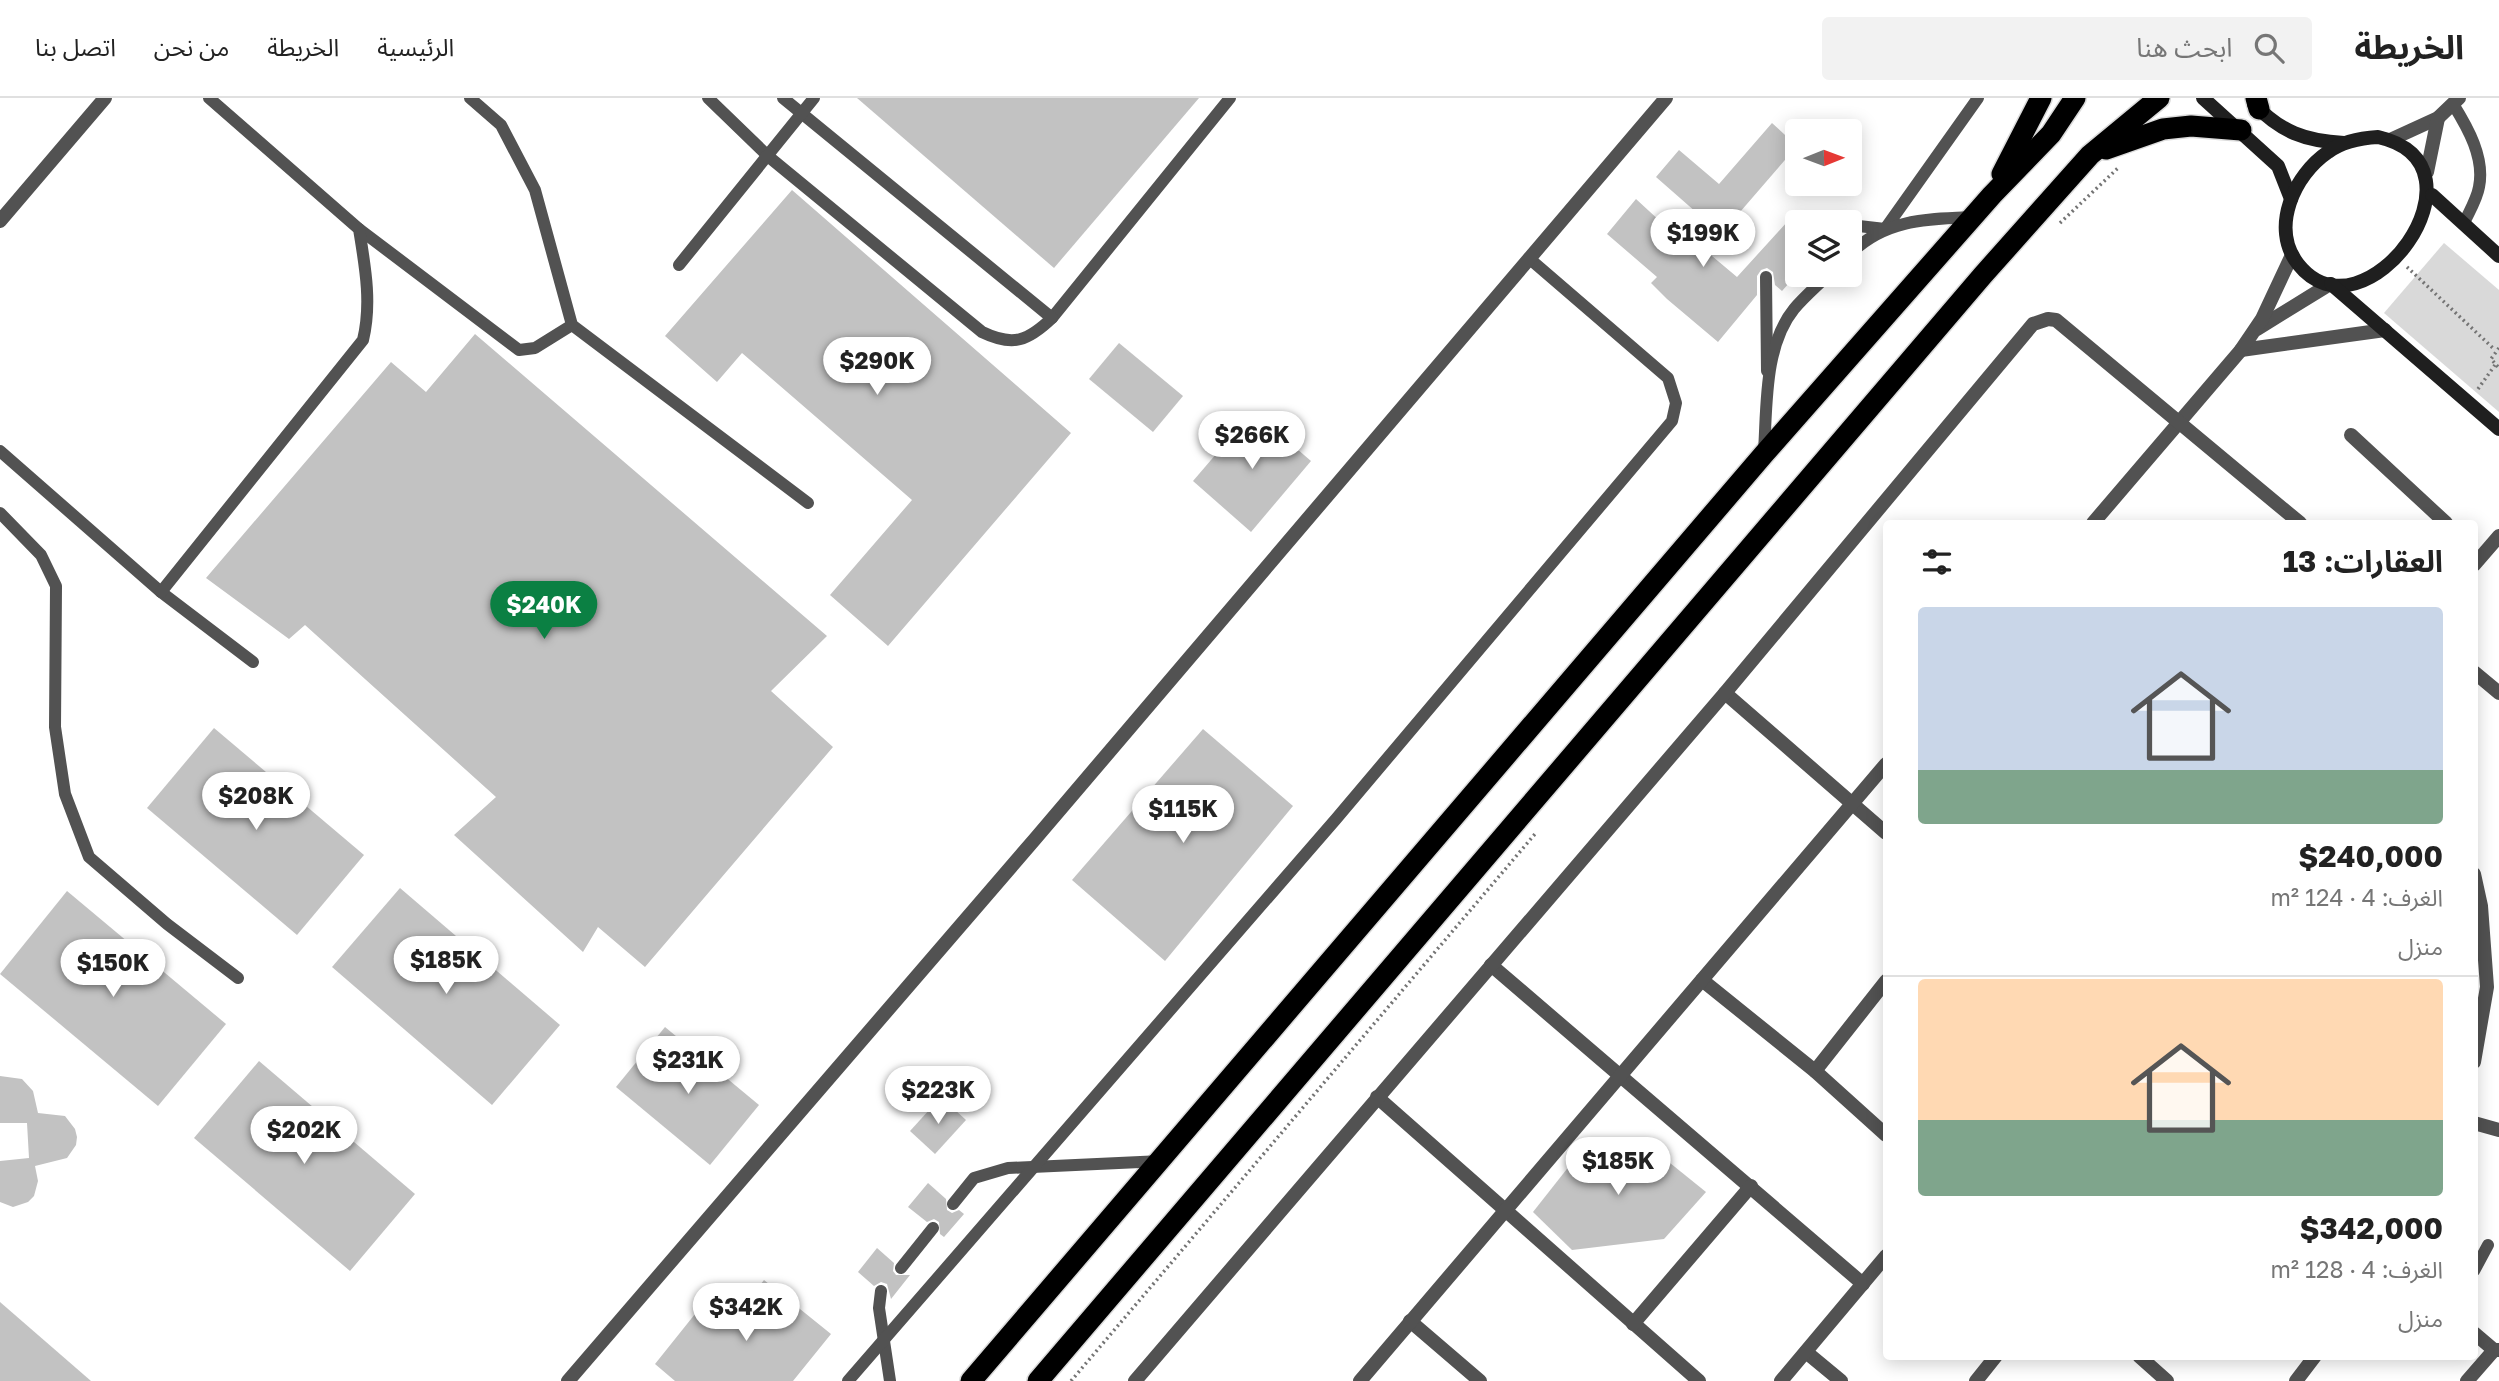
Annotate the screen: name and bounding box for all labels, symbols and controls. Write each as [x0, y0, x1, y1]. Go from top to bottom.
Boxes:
search box [1822, 17, 2312, 80]
text: الخريطة [2354, 27, 2464, 66]
icon: search [2250, 29, 2288, 67]
text: اتصل بنا [35, 32, 116, 61]
text: من نحن [154, 32, 229, 61]
text: الخريطة [267, 32, 339, 61]
text: الرئيسية [377, 32, 454, 61]
text: ابحث هنا [2136, 32, 2232, 63]
north arrow [1785, 119, 1862, 196]
map controls [1785, 119, 1862, 287]
pin: $199K [1654, 209, 1752, 269]
button: layers [1785, 210, 1862, 287]
text: $199K [1666, 218, 1740, 246]
pin: $290K [828, 338, 926, 397]
text: $290K [839, 346, 915, 374]
pin: $266K [1203, 412, 1301, 471]
text: $266K [1214, 420, 1290, 448]
icon: filters [1918, 543, 1956, 581]
text: العقارات: 13 [2283, 543, 2443, 579]
pin: $240K [495, 582, 593, 641]
text: $240K [506, 590, 582, 618]
icon: home [2118, 653, 2244, 779]
pin: $208K [207, 772, 305, 832]
text: $208K [218, 781, 294, 809]
pin: $115K [1134, 786, 1232, 845]
text: $115K [1148, 794, 1218, 822]
text: $240,000 [2298, 838, 2443, 874]
text: الغرف: 4 · 124 m² [2271, 883, 2443, 911]
text: منزل [2398, 932, 2443, 960]
pin: $185K [397, 936, 495, 996]
pin: $150K [64, 940, 162, 999]
text: $185K [410, 945, 482, 973]
text: $150K [77, 948, 149, 976]
icon: home [2118, 1025, 2244, 1151]
pin: $231K [639, 1037, 737, 1096]
text: $231K [652, 1045, 724, 1073]
pin: $223K [889, 1066, 987, 1126]
text: $223K [901, 1075, 975, 1103]
pin: $202K [255, 1107, 353, 1166]
text: $202K [266, 1115, 342, 1143]
pin: $185K [1569, 1138, 1667, 1197]
text: $185K [1582, 1146, 1654, 1174]
text: $342,000 [2299, 1210, 2443, 1246]
text: الغرف: 4 · 128 m² [2271, 1255, 2443, 1283]
pin: $342K [697, 1284, 795, 1343]
text: $342K [709, 1292, 783, 1320]
text: منزل [2398, 1304, 2443, 1332]

